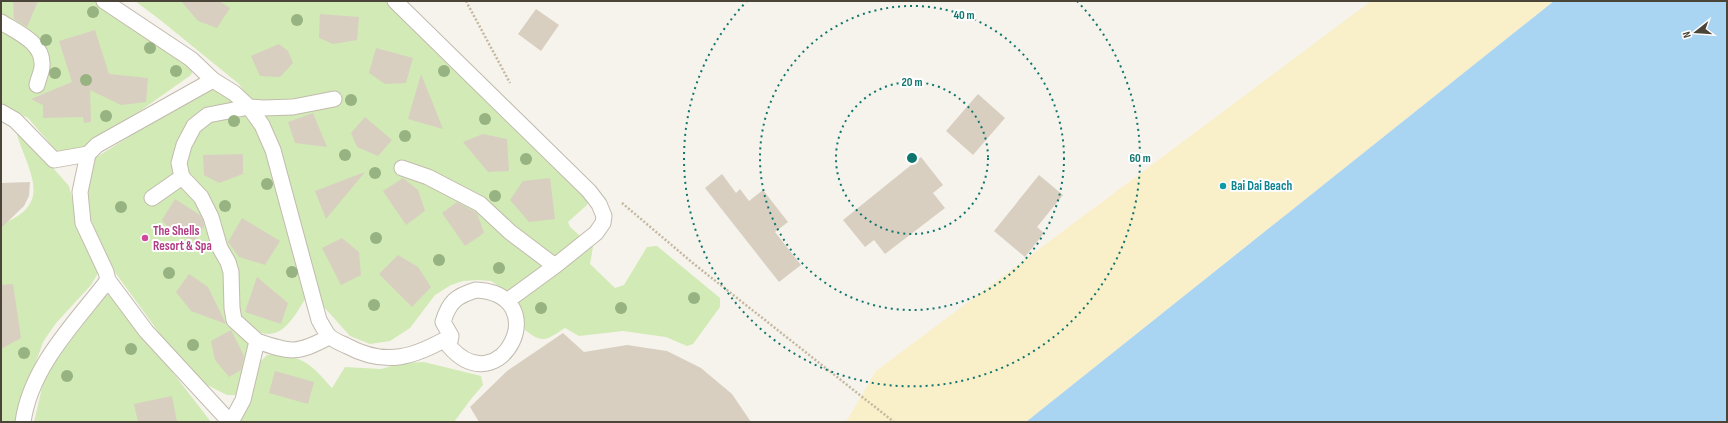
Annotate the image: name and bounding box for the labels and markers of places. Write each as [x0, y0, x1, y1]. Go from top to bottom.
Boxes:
centre of rings [905, 151, 919, 165]
place label: Bai Dai Beach [1231, 178, 1292, 194]
marker: Bai Dai Beach [1218, 181, 1228, 191]
place label: The Shells Resort & Spa [153, 223, 212, 254]
marker: The Shells Resort & Spa [140, 233, 150, 243]

